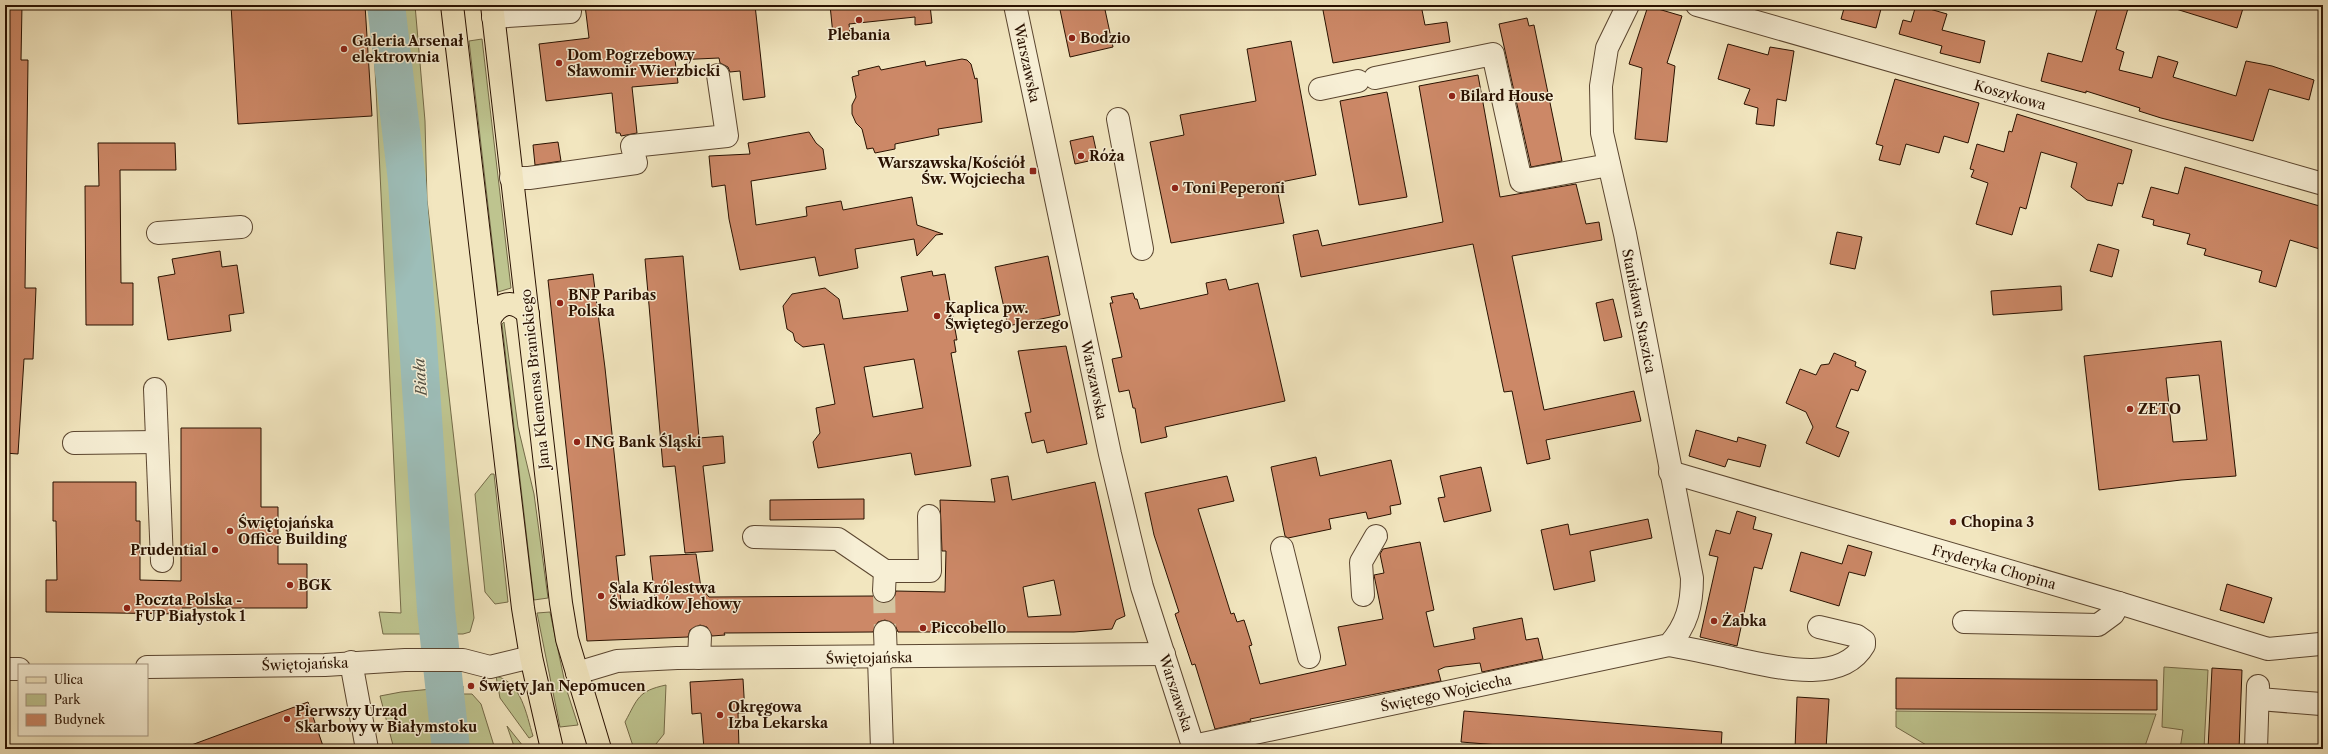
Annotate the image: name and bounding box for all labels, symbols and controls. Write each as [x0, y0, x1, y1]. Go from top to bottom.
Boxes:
marker: Plebania [854, 15, 864, 25]
street label: Warszawska [1010, 21, 1044, 105]
place label: Plebania [828, 26, 891, 44]
place label: Bodzio [1080, 29, 1131, 47]
place label: Galeria Arsenał elektrownia [352, 32, 463, 66]
marker: Bodzio [1067, 33, 1077, 43]
marker: Galeria Arsenał elektrownia [339, 44, 349, 54]
place label: Dom Pogrzebowy Sławomir Wierzbicki [567, 46, 720, 80]
marker: Dom Pogrzebowy Sławomir Wierzbicki [554, 58, 564, 68]
street label: Koszykowa [1972, 76, 2049, 114]
place label: Bilard House [1460, 87, 1553, 105]
marker: Bilard House [1447, 91, 1457, 101]
place label: Róża [1089, 147, 1125, 165]
marker: Róża [1076, 151, 1086, 161]
place label: Warszawska/Kościół Św. Wojciecha [876, 154, 1026, 188]
marker: Warszawska/Kościół Św. Wojciecha [1028, 166, 1038, 176]
place label: Toni Peperoni [1183, 179, 1285, 197]
marker: Toni Peperoni [1170, 183, 1180, 193]
street label: Stanisława Staszica [1618, 247, 1660, 375]
place label: BNP Paribas Polska [568, 286, 656, 320]
street label: Jana Klemensa Branickiego [517, 288, 554, 472]
marker: BNP Paribas Polska [555, 298, 565, 308]
place label: Kaplica pw. Świętego Jerzego [945, 299, 1069, 333]
marker: Kaplica pw. Świętego Jerzego [932, 311, 942, 321]
street label: Warszawska [1077, 338, 1111, 422]
water label: Biała [409, 357, 431, 397]
place label: ZETO [2138, 400, 2181, 418]
marker: ZETO [2125, 404, 2135, 414]
place label: ING Bank Śląski [585, 432, 702, 451]
marker: ING Bank Śląski [572, 437, 582, 447]
place label: Świętojańska Office Building [238, 513, 348, 548]
place label: Chopina 3 [1961, 513, 2034, 531]
marker: Chopina 3 [1948, 517, 1958, 527]
marker: Świętojańska Office Building [225, 526, 235, 536]
place label: Prudential [130, 541, 207, 559]
street label: Fryderyka Chopina [1930, 541, 2059, 593]
marker: Prudential [210, 545, 220, 555]
place label: BGK [298, 576, 332, 594]
place label: Sala Królestwa Świadków Jehowy [609, 579, 742, 613]
marker: BGK [285, 580, 295, 590]
place label: Poczta Polska - FUP Białystok 1 [135, 591, 246, 625]
marker: Sala Królestwa Świadków Jehowy [596, 591, 606, 601]
marker: Poczta Polska - FUP Białystok 1 [122, 603, 132, 613]
place label: Żabka [1722, 612, 1767, 630]
marker: Żabka [1709, 616, 1719, 626]
place label: Piccobello [931, 619, 1006, 637]
marker: Piccobello [918, 623, 928, 633]
street label: Świętojańska [825, 647, 913, 668]
street label: Warszawska [1155, 651, 1197, 735]
street label: Świętojańska [261, 652, 349, 675]
legend [18, 664, 148, 736]
street label: Świętego Wojciecha [1379, 669, 1514, 716]
text: Ulica [54, 672, 84, 687]
place label: Święty Jan Nepomucen [479, 676, 646, 695]
marker: Święty Jan Nepomucen [466, 681, 476, 691]
text: Park [54, 692, 81, 707]
place label: Okręgowa Izba Lekarska [728, 698, 829, 732]
place label: Pierwszy Urząd Skarbowy w Białymstoku [295, 702, 477, 736]
marker: Okręgowa Izba Lekarska [715, 710, 725, 720]
text: Budynek [54, 712, 106, 727]
marker: Pierwszy Urząd Skarbowy w Białymstoku [282, 714, 292, 724]

